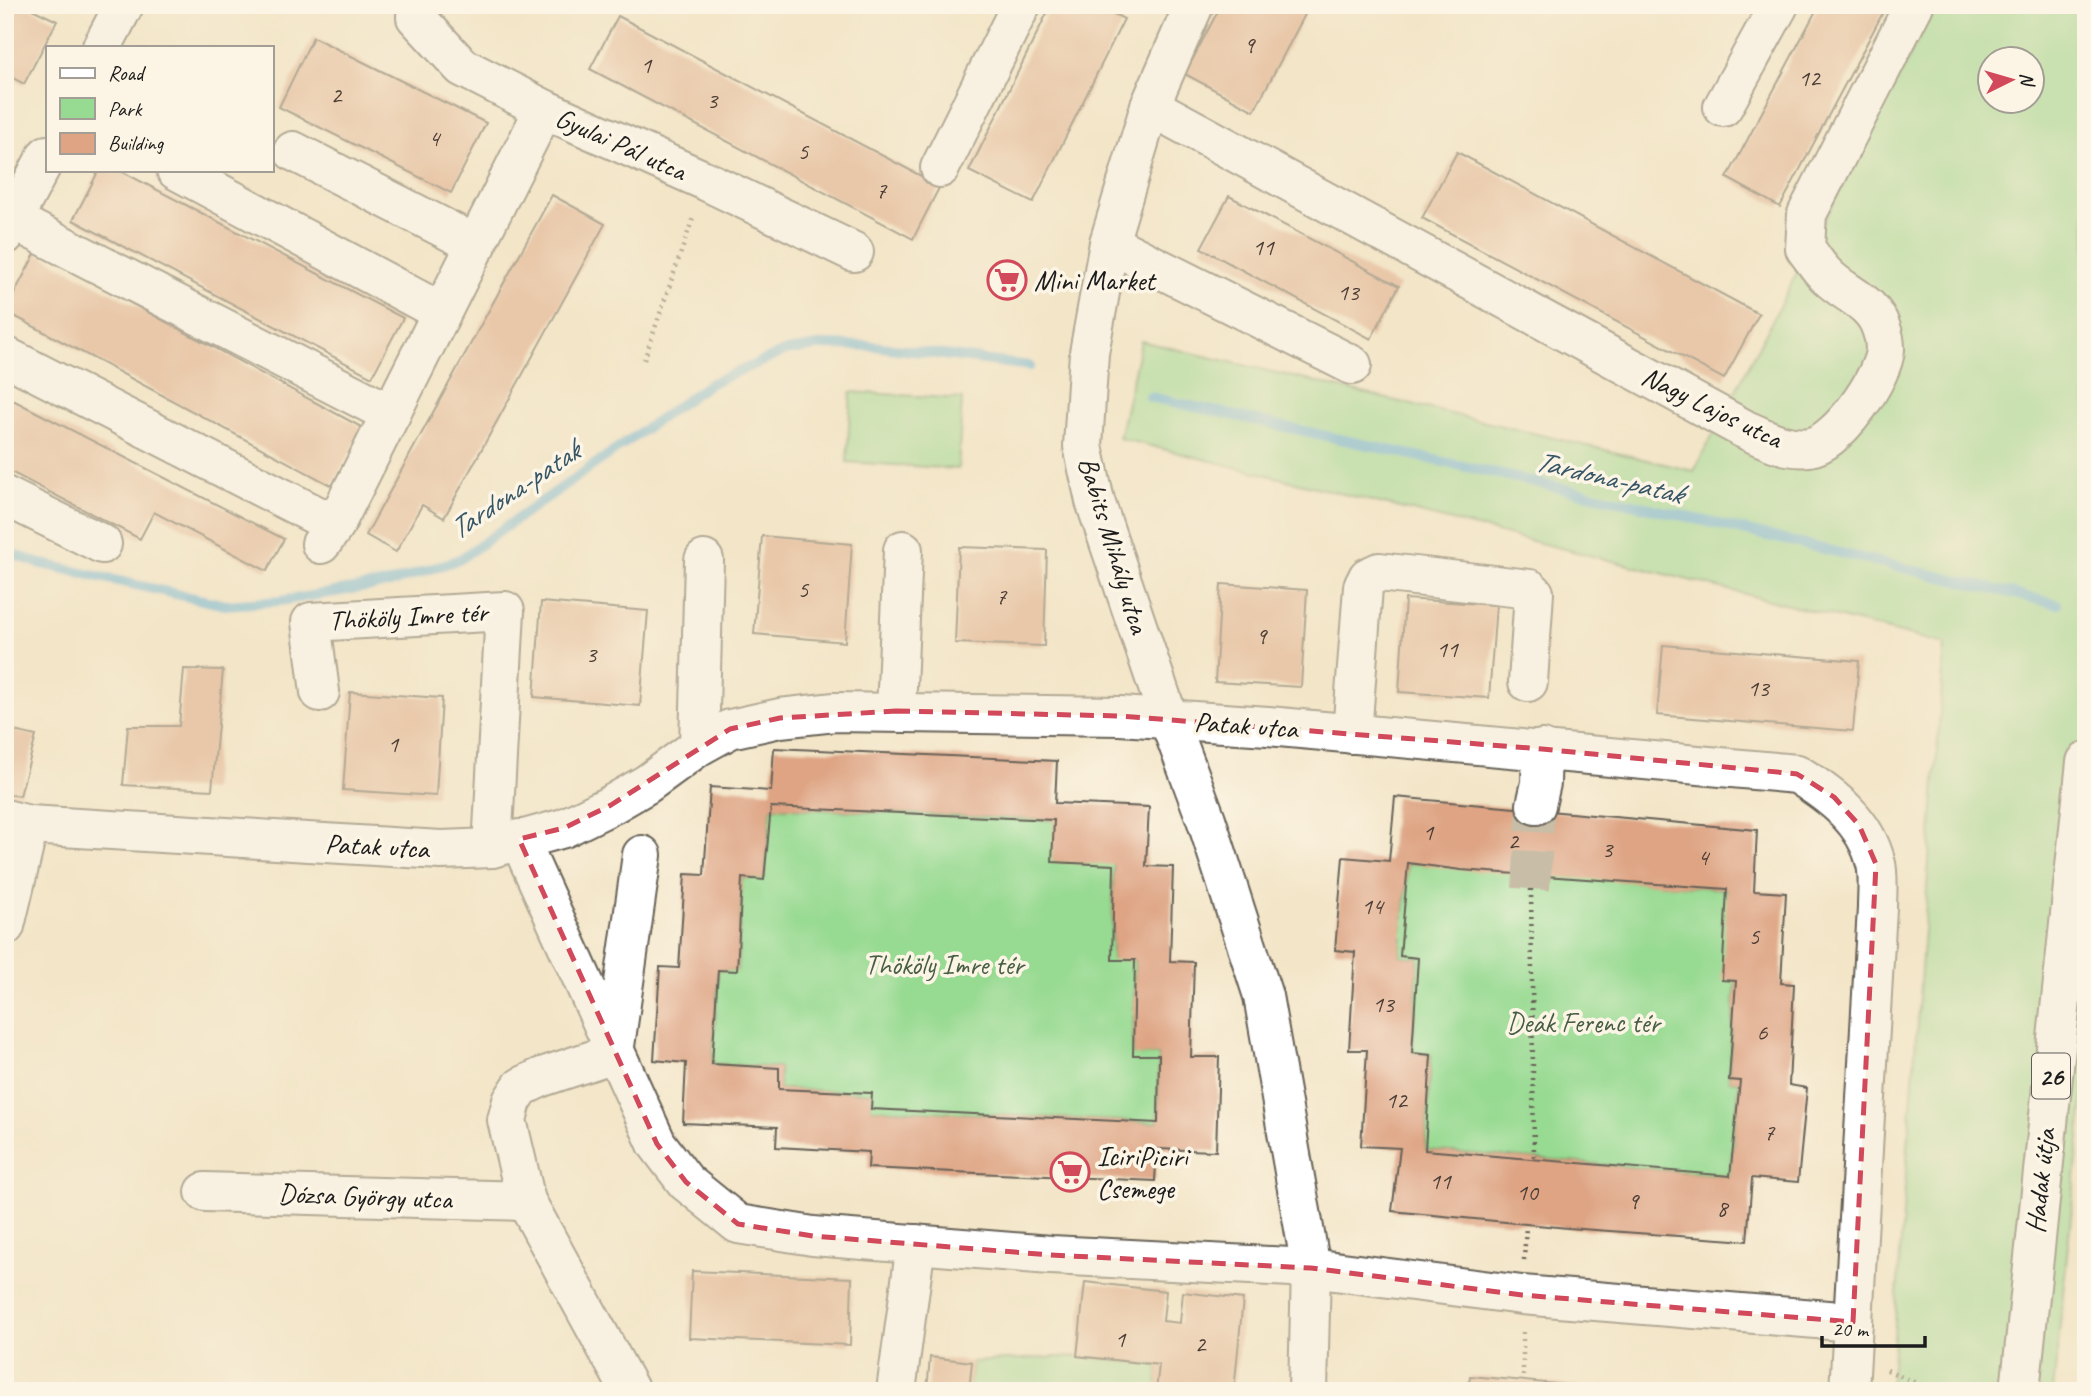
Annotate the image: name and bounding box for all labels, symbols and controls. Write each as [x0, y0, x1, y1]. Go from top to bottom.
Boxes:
house number: 9 [1244, 30, 1257, 60]
legend [46, 46, 273, 172]
north arrow [1976, 46, 2046, 116]
house number: 1 [641, 50, 653, 80]
text: Road [108, 60, 147, 86]
house number: 12 [1798, 63, 1822, 93]
text: N [2014, 72, 2040, 89]
house number: 2 [331, 80, 344, 110]
house number: 3 [707, 85, 720, 115]
text: Park [108, 96, 143, 122]
street label: Gyulai Pál utca [550, 100, 693, 189]
house number: 4 [429, 123, 442, 153]
text: Building [108, 130, 165, 156]
house number: 5 [798, 136, 810, 166]
house number: 7 [876, 175, 888, 205]
house number: 11 [1252, 232, 1275, 262]
supermarket icon: Mini Market [986, 259, 1028, 301]
place label: Mini Market [1034, 263, 1157, 298]
house number: 13 [1337, 277, 1361, 307]
street label: Nagy Lajos utca [1636, 358, 1789, 457]
water label: Tardona-patak [441, 429, 592, 548]
water label: Tardona-patak [1532, 442, 1692, 514]
street label: Babits Mihály utca [1071, 453, 1158, 639]
house number: 5 [798, 574, 810, 604]
house number: 7 [996, 581, 1008, 611]
street label: Thököly Imre tér [328, 594, 491, 638]
house number: 9 [1256, 621, 1269, 651]
house number: 11 [1436, 634, 1459, 664]
house number: 3 [586, 639, 599, 669]
house number: 13 [1747, 673, 1771, 703]
street label: Patak utca [1193, 704, 1301, 746]
house number: 1 [388, 729, 400, 759]
house number: 1 [1423, 817, 1435, 847]
street label: Patak utca [324, 826, 431, 866]
house number: 2 [1508, 826, 1521, 856]
house number: 3 [1602, 834, 1615, 864]
house number: 4 [1698, 842, 1711, 872]
house number: 14 [1361, 891, 1385, 921]
house number: 5 [1749, 921, 1761, 951]
park label: Thököly Imre tér [865, 947, 1026, 982]
house number: 13 [1372, 989, 1396, 1019]
park label: Deák Ferenc tér [1506, 1005, 1662, 1040]
house number: 6 [1757, 1017, 1769, 1047]
road number: 26 [2032, 1054, 2070, 1098]
house number: 12 [1385, 1085, 1409, 1115]
house number: 7 [1764, 1117, 1776, 1147]
street label: Hadak útja [2017, 1125, 2063, 1235]
place label: IciriPiciri Csemege [1097, 1139, 1191, 1206]
supermarket icon: IciriPiciri Csemege [1049, 1151, 1091, 1193]
house number: 11 [1429, 1166, 1452, 1196]
street label: Dózsa György utca [278, 1175, 454, 1217]
house number: 10 [1516, 1177, 1540, 1207]
house number: 9 [1628, 1186, 1641, 1216]
house number: 8 [1717, 1193, 1730, 1223]
scale bar [1822, 1305, 1925, 1349]
text: 20 m [1832, 1316, 1870, 1342]
house number: 1 [1115, 1324, 1127, 1354]
house number: 2 [1195, 1329, 1208, 1359]

